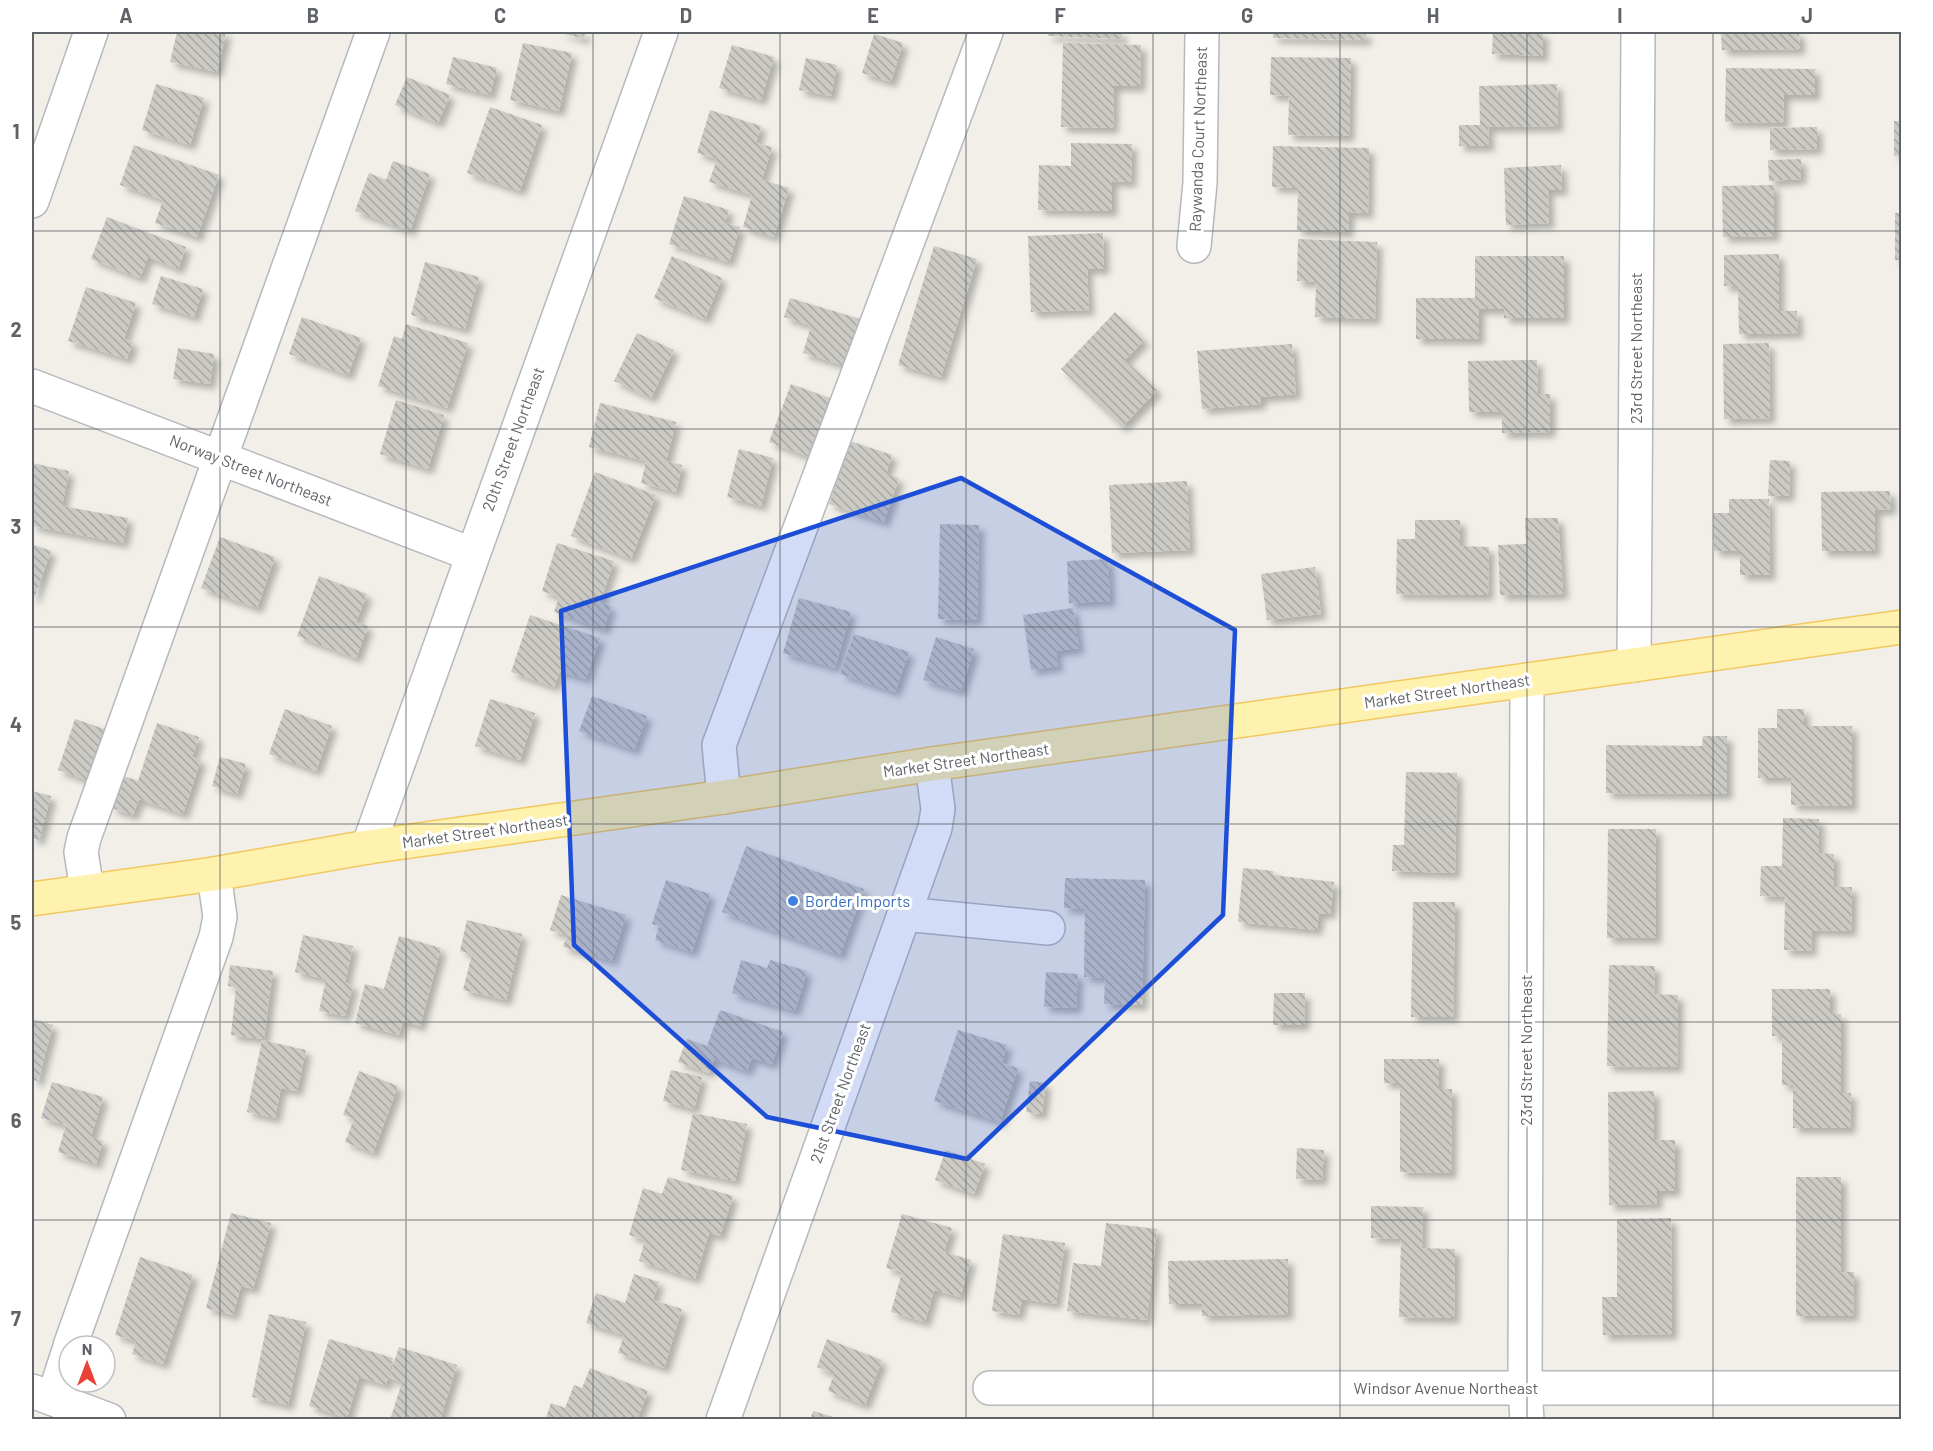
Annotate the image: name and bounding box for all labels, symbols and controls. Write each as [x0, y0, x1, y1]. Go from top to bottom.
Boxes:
text: A [119, 3, 133, 27]
text: B [307, 3, 319, 27]
text: C [494, 3, 506, 27]
text: D [680, 3, 692, 27]
text: E [867, 3, 879, 27]
text: F [1054, 3, 1066, 27]
text: G [1241, 3, 1253, 27]
text: H [1427, 3, 1439, 27]
text: I [1617, 3, 1623, 27]
text: J [1801, 3, 1813, 27]
street label: Raywanda Court Northeast [1185, 46, 1210, 232]
text: 1 [12, 119, 20, 143]
street label: 23rd Street Northeast [1626, 272, 1645, 424]
text: 2 [10, 317, 22, 341]
street label: 20th Street Northeast [478, 364, 547, 514]
street label: Norway Street Northeast [167, 430, 335, 509]
text: 3 [11, 514, 21, 538]
street label: Market Street Northeast [1363, 669, 1531, 712]
text: 4 [10, 712, 22, 736]
street label: Market Street Northeast [882, 738, 1050, 781]
street label: Market Street Northeast [401, 809, 569, 852]
place label: Border Imports [805, 891, 910, 910]
marker: Border Imports [786, 894, 800, 908]
text: 5 [11, 910, 22, 934]
street label: 23rd Street Northeast [1516, 974, 1535, 1126]
street label: 21st Street Northeast [805, 1020, 874, 1165]
text: 6 [11, 1108, 22, 1132]
text: 7 [11, 1306, 21, 1330]
north arrow [57, 1334, 117, 1394]
text: N [82, 1339, 92, 1358]
street label: Windsor Avenue Northeast [1354, 1378, 1538, 1397]

